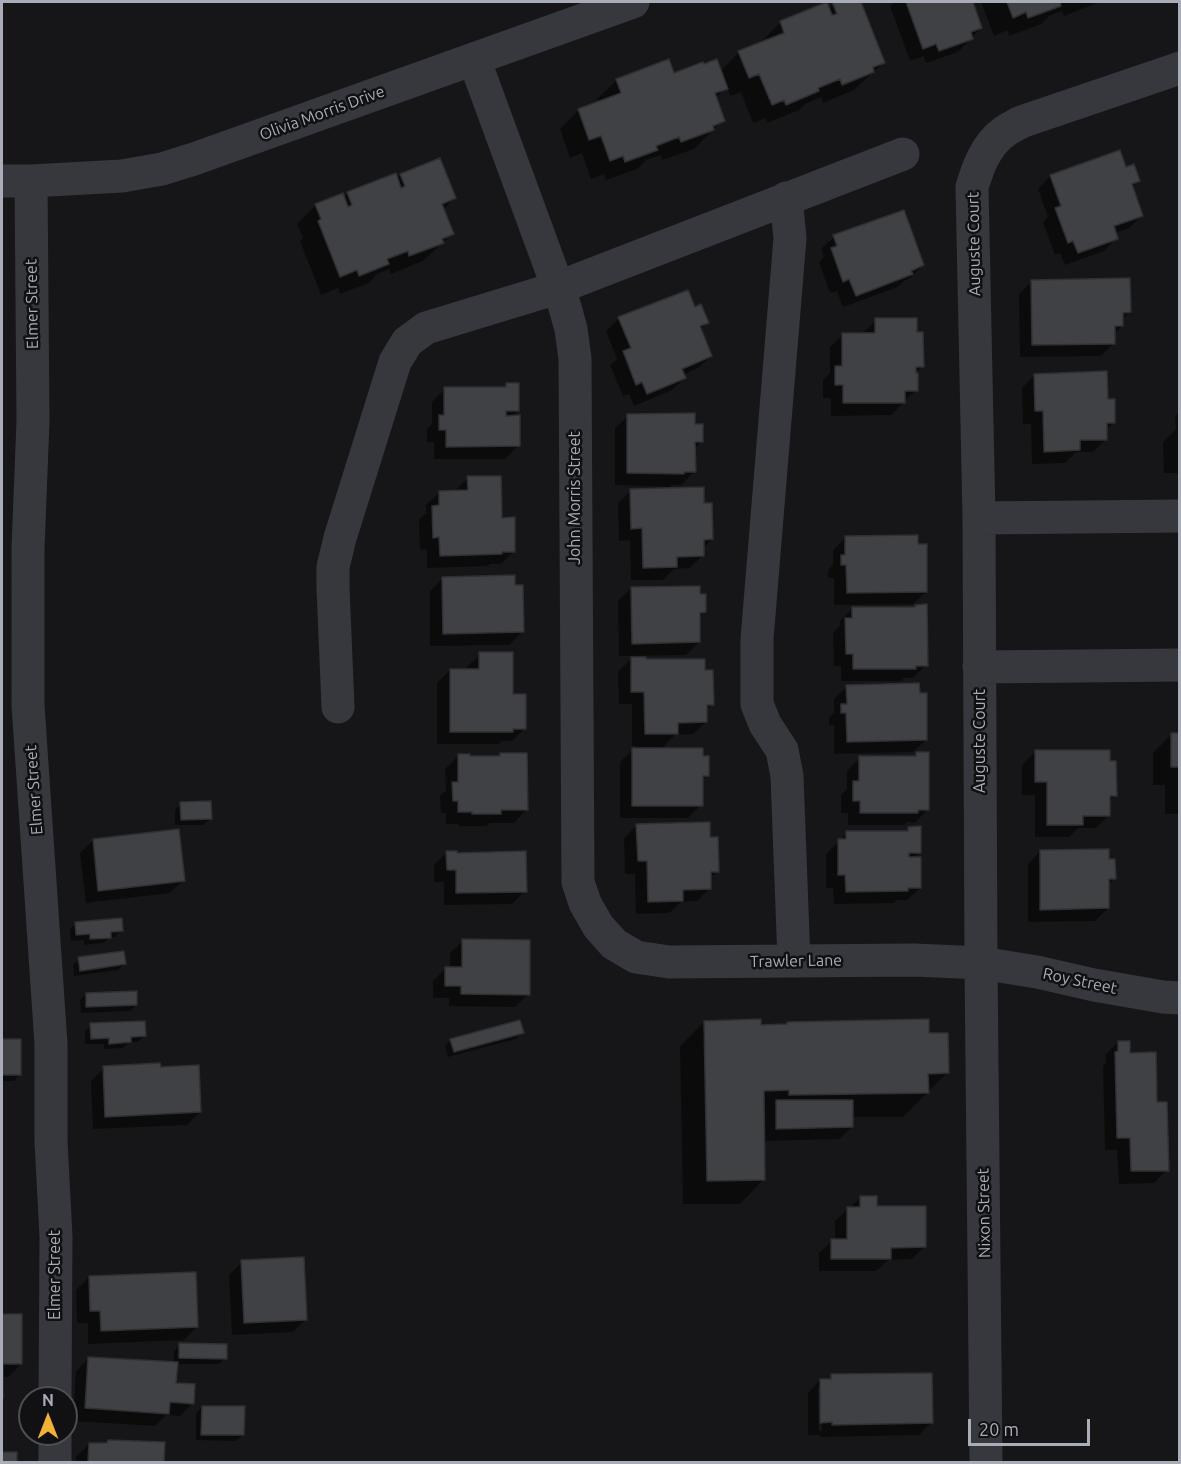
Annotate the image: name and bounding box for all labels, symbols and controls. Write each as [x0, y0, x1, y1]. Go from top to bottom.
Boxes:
street label: Olivia Morris Drive [257, 81, 387, 145]
street label: Auguste Court [963, 192, 985, 296]
street label: Elmer Street [22, 259, 42, 349]
street label: John Morris Street [565, 431, 585, 565]
street label: Auguste Court [970, 689, 990, 793]
street label: Elmer Street [21, 744, 47, 836]
street label: Trawler Lane [750, 951, 842, 971]
street label: Roy Street [1041, 964, 1119, 998]
street label: Nixon Street [974, 1168, 994, 1258]
street label: Elmer Street [45, 1230, 65, 1320]
north arrow [18, 1386, 78, 1446]
text: N [42, 1391, 54, 1409]
scale bar [971, 1407, 1092, 1445]
text: 20 m [979, 1419, 1019, 1439]

